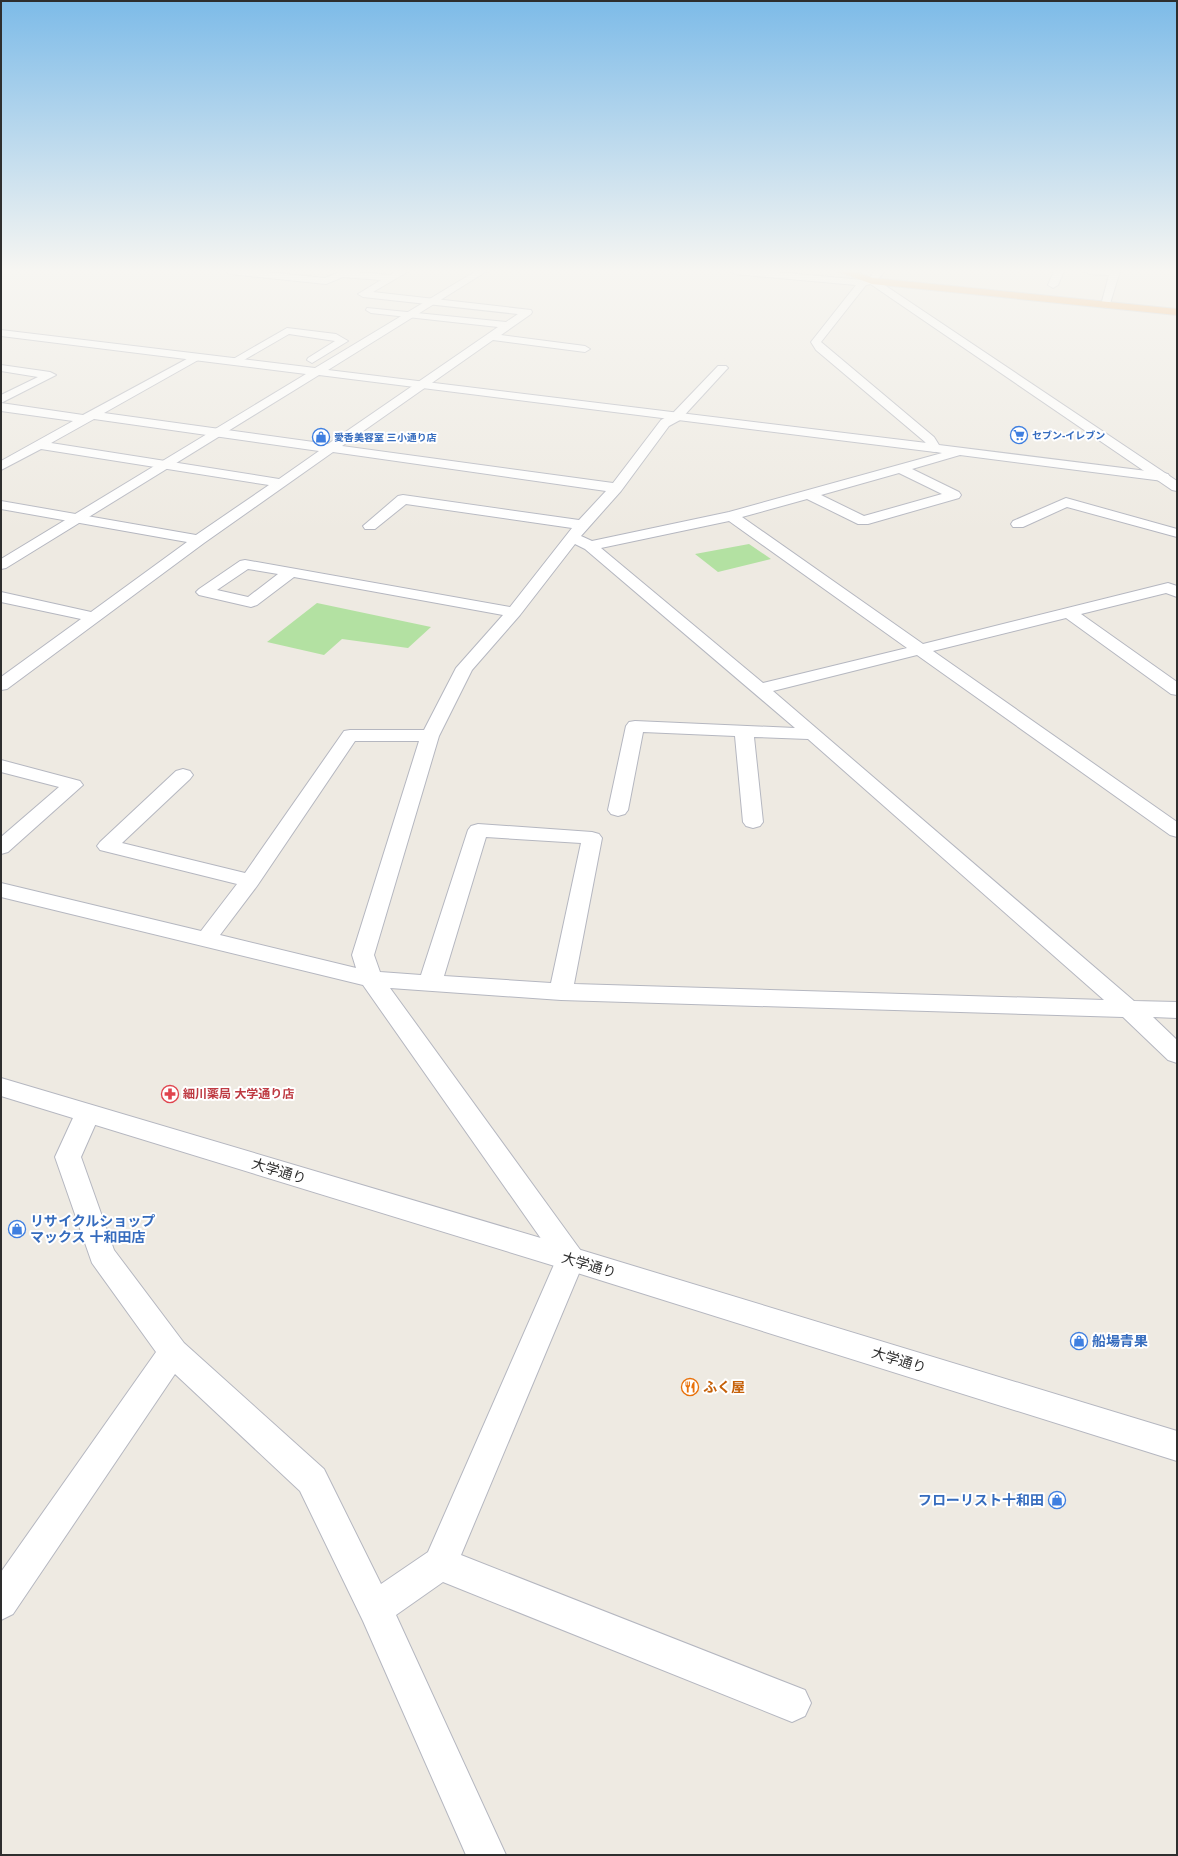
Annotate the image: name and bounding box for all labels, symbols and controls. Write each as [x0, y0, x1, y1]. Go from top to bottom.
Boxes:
supermarket icon: セブン-イレブン [1009, 425, 1029, 445]
shop icon: 愛香美容室 三小通り店 [311, 427, 331, 447]
place label: セブン-イレブン [1032, 430, 1105, 441]
place label: 愛香美容室 三小通り店 [334, 432, 437, 443]
pharmacy icon: 細川薬局 大学通り店 [160, 1084, 180, 1104]
place label: 細川薬局 大学通り店 [183, 1087, 294, 1101]
street label: 大学通り [250, 1155, 308, 1187]
place label: リサイクルショップ マックス 十和田店 [30, 1213, 155, 1245]
shop icon: リサイクルショップ マックス 十和田店 [7, 1219, 27, 1239]
street label: 大学通り [560, 1249, 618, 1281]
shop icon: 船場青果 [1069, 1331, 1089, 1351]
place label: 船場青果 [1092, 1333, 1148, 1349]
street label: 大学通り [870, 1344, 928, 1376]
restaurant icon: ふく屋 [680, 1377, 700, 1397]
place label: ふく屋 [703, 1379, 745, 1395]
shop icon: フローリスト十和田 [1047, 1490, 1067, 1510]
place label: フローリスト十和田 [918, 1492, 1044, 1508]

